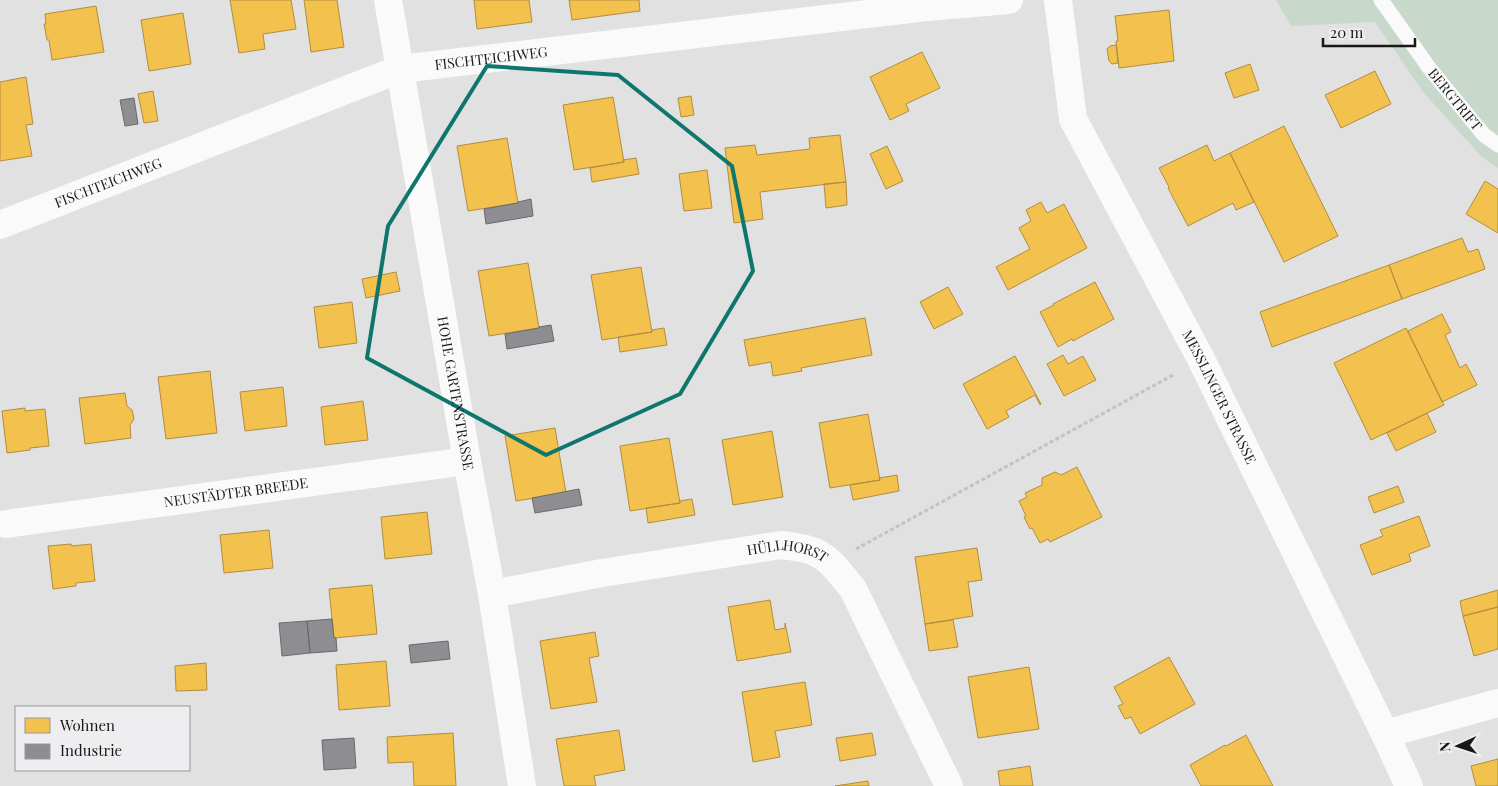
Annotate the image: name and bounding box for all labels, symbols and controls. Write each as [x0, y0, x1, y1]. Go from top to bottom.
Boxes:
scale bar [1323, 15, 1416, 47]
text: 20 m [1330, 22, 1364, 42]
street label: FISCHTEICHWEG [433, 42, 549, 74]
street label: BERGTRIFT [1424, 64, 1487, 135]
street label: FISCHTEICHWEG [51, 153, 164, 212]
street label: HOHE GARTENSTRASSE [433, 315, 479, 472]
street label: MESSLINGER STRASSE [1178, 326, 1261, 467]
street label: NEUSTÄDTER BREEDE [163, 473, 309, 511]
street label: HÜLLHORST [745, 535, 832, 566]
legend [15, 706, 190, 771]
text: Wohnen [59, 715, 115, 735]
north arrow [1433, 721, 1483, 771]
text: Industrie [60, 740, 122, 760]
text: N [1435, 741, 1454, 752]

